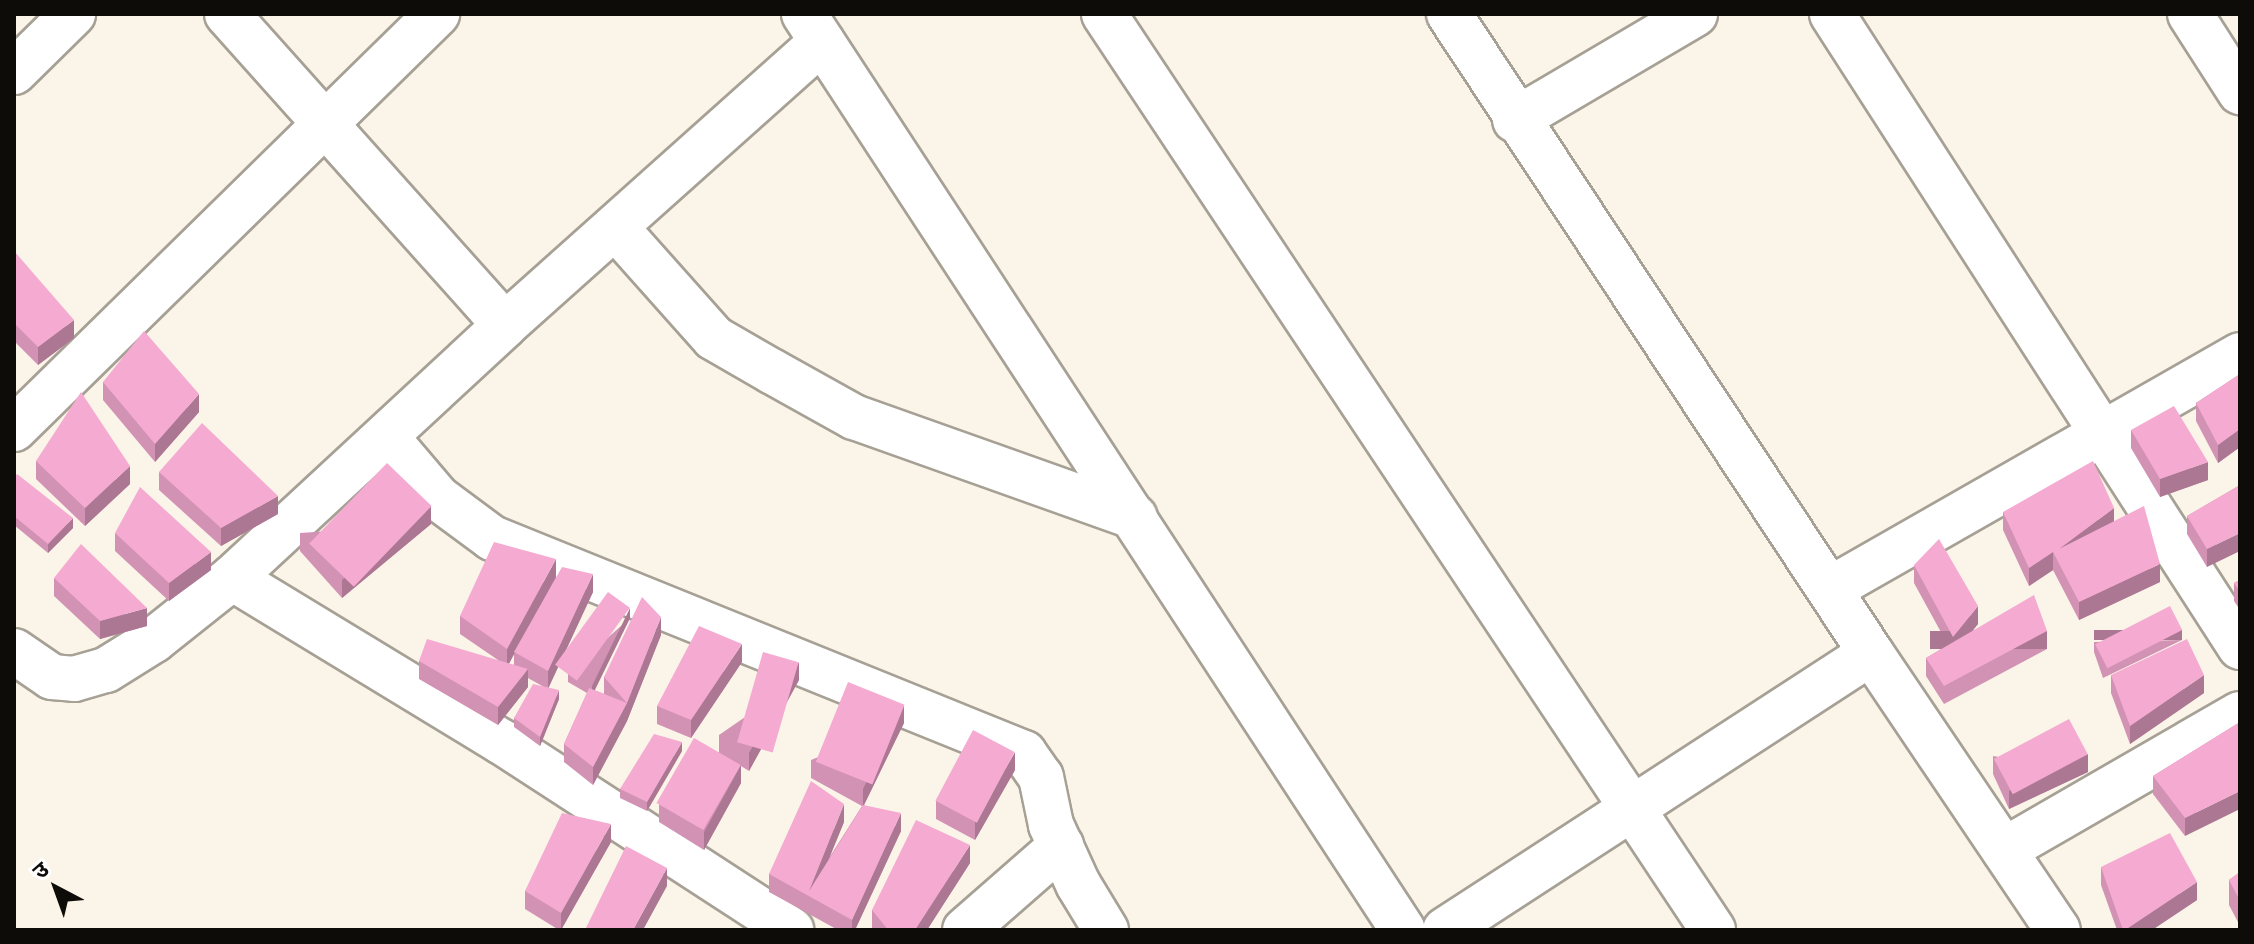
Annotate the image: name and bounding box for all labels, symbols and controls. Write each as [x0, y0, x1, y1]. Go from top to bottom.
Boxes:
north arrow [16, 848, 96, 928]
text: उ [24, 853, 56, 887]

